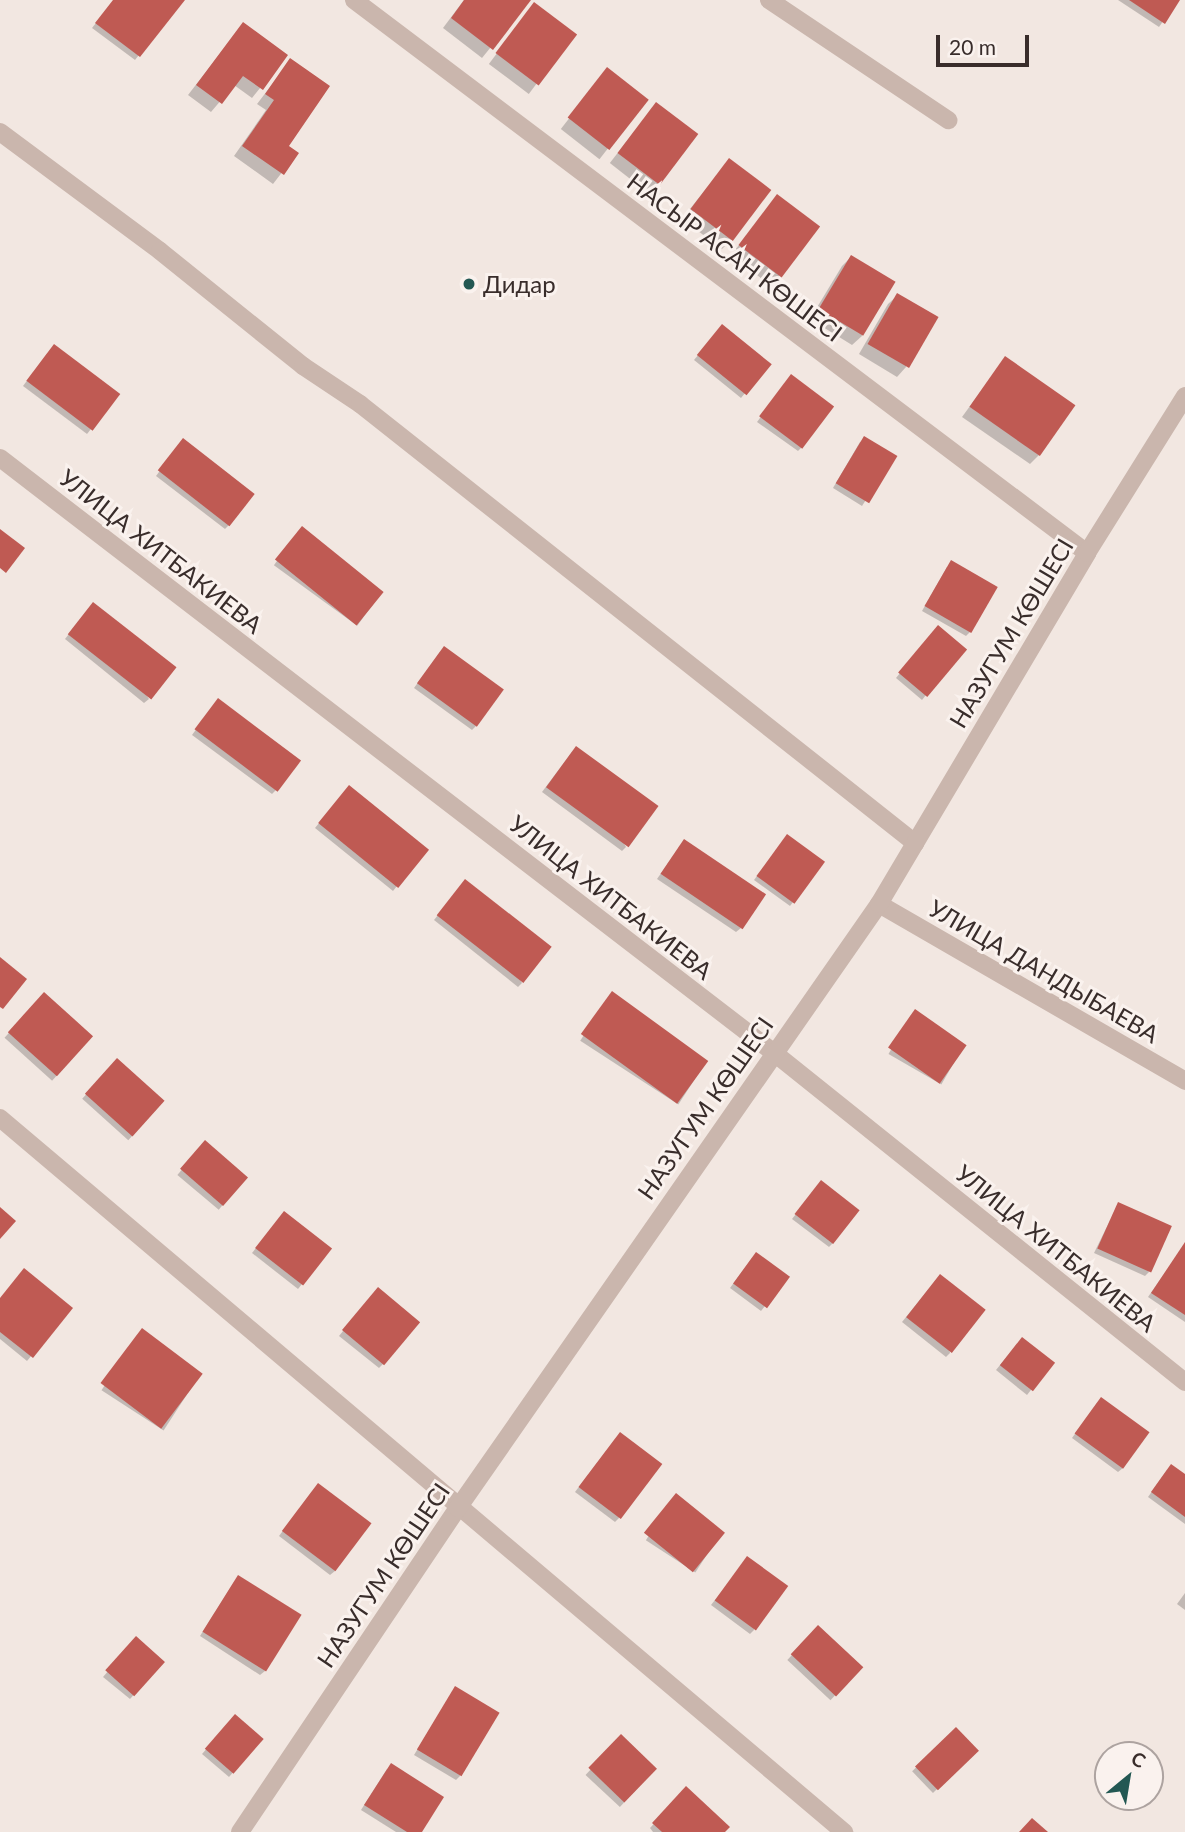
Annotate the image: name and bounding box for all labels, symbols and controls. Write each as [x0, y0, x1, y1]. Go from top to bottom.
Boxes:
scale bar [940, 21, 1033, 65]
text: 20 m [949, 34, 996, 59]
street label: НАСЫР АСАН КӨШЕСІ [622, 167, 848, 347]
place label: Дидар [483, 270, 556, 298]
marker: Дидар [461, 276, 477, 292]
street label: УЛИЦА ХИТБАКИЕВА [54, 463, 268, 639]
street label: НАЗУГУМ КӨШЕСІ [943, 533, 1079, 733]
street label: УЛИЦА ХИТБАКИЕВА [504, 809, 718, 985]
street label: УЛИЦА ДАНДЫБАЕВА [924, 893, 1164, 1049]
street label: НАЗУГУМ КӨШЕСІ [631, 1011, 779, 1205]
street label: УЛИЦА ХИТБАКИЕВА [950, 1158, 1162, 1338]
street label: НАЗУГУМ КӨШЕСІ [311, 1477, 455, 1673]
north arrow [1094, 1741, 1164, 1811]
text: С [1128, 1746, 1150, 1772]

